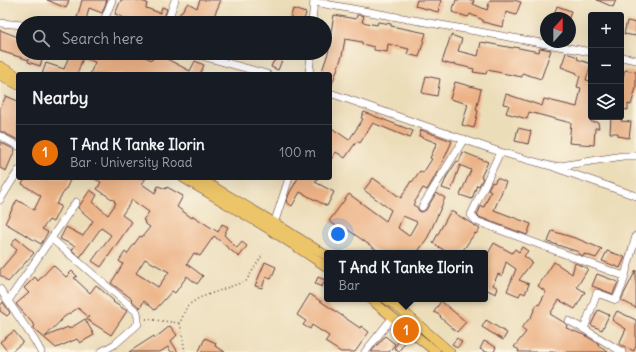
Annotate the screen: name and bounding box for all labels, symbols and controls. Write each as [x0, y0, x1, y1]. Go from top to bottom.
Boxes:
north arrow [540, 12, 576, 48]
map controls [588, 12, 624, 120]
button: + [588, 12, 624, 48]
search box [16, 16, 332, 60]
icon: search [30, 27, 52, 49]
text: Search here [62, 29, 143, 48]
button: − [588, 48, 624, 84]
button: layers [588, 84, 624, 120]
text: Nearby [32, 87, 88, 109]
text: T And K Tanke Ilorin [70, 135, 205, 154]
text: 1 [42, 144, 48, 161]
text: 100 m [279, 144, 316, 161]
text: Bar · University Road [70, 154, 192, 171]
your location [328, 224, 348, 244]
popup [324, 250, 488, 302]
text: T And K Tanke Ilorin [339, 258, 473, 277]
text: Bar [339, 277, 360, 294]
pin: 1 [393, 315, 419, 345]

